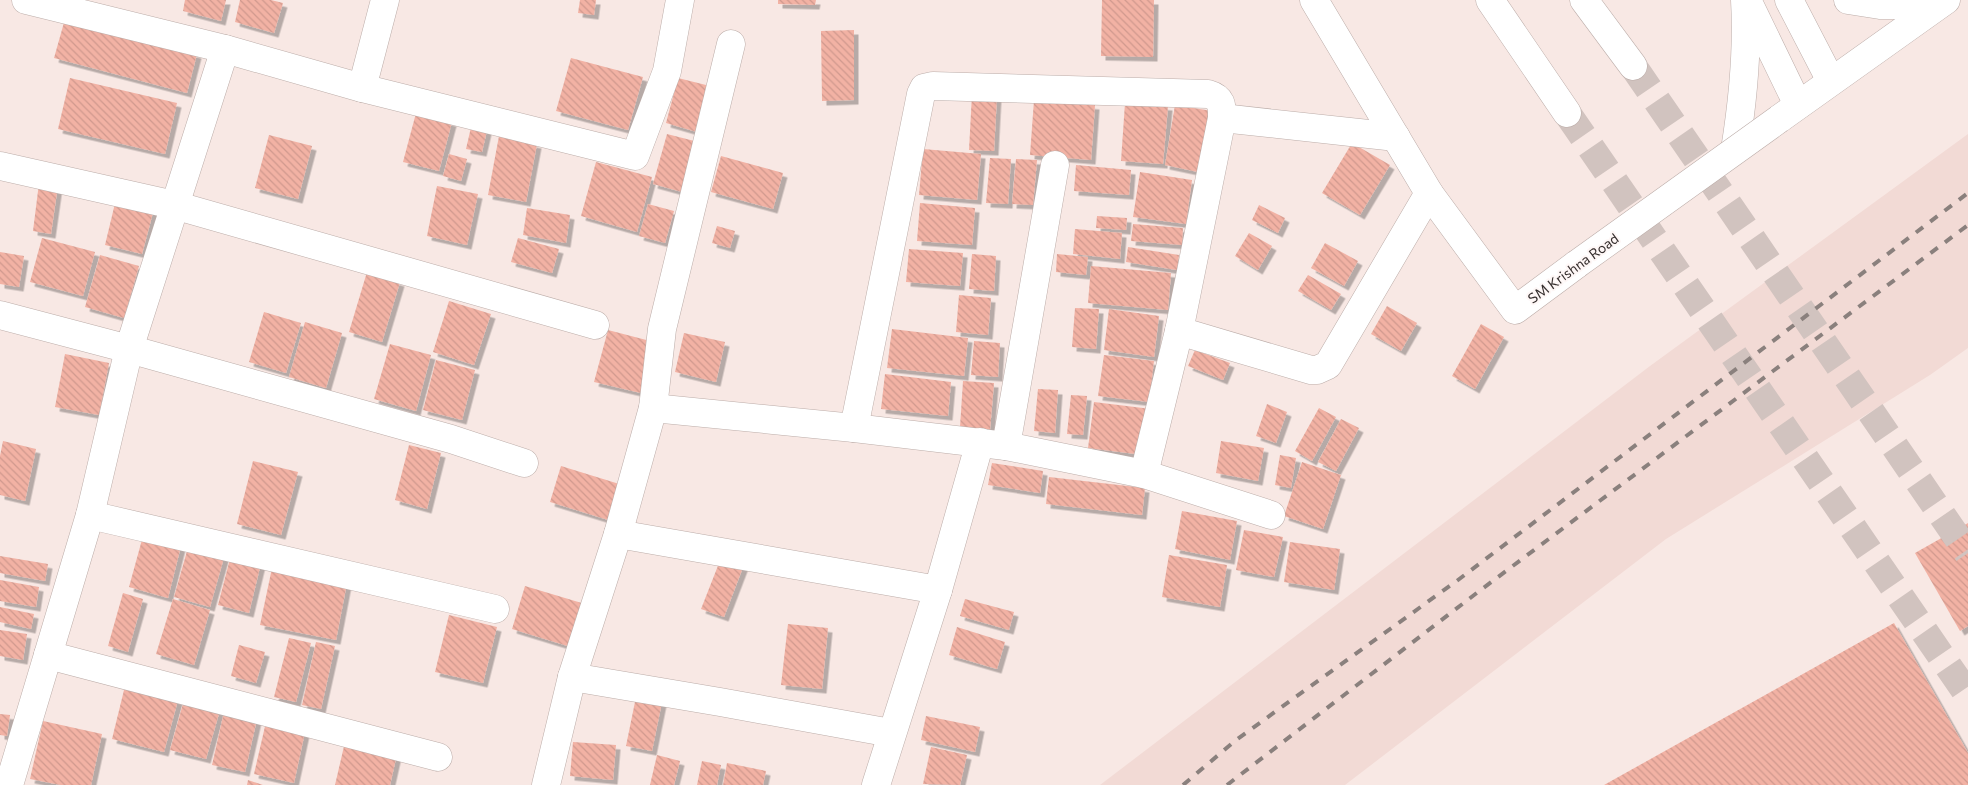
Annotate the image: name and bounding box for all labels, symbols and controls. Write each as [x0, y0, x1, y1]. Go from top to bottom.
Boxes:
street label: SM Krishna Road [1524, 229, 1622, 307]

